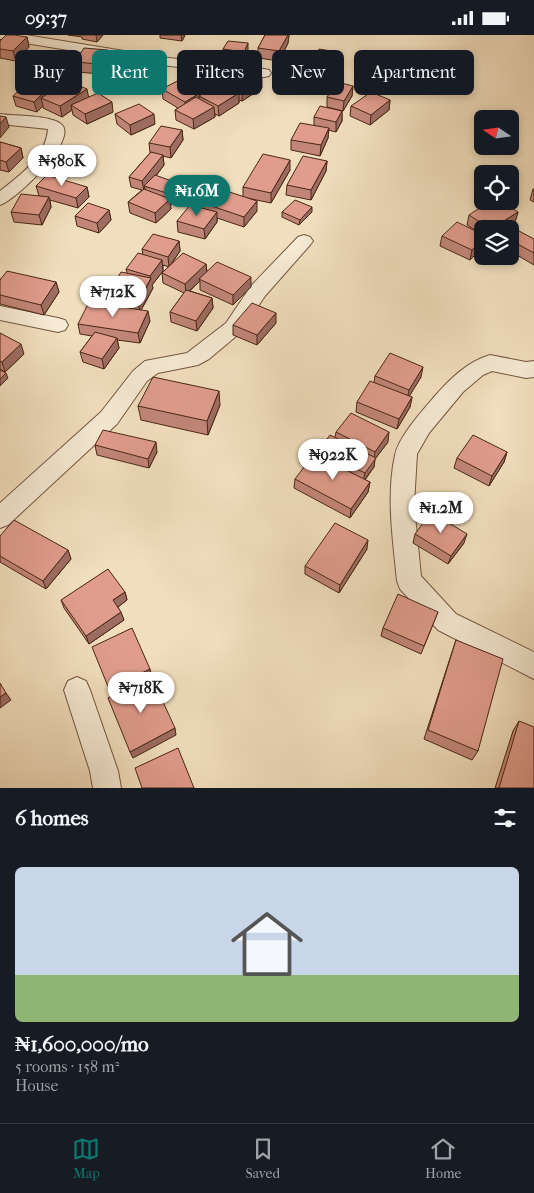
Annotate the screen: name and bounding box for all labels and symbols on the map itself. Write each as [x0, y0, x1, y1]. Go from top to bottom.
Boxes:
north arrow [474, 110, 519, 155]
pin: ₦580K [27, 145, 97, 187]
pin: ₦1.6M [162, 175, 232, 217]
pin: ₦712K [78, 275, 148, 318]
pin: ₦922K [298, 439, 368, 481]
pin: ₦1.2M [406, 491, 476, 534]
pin: ₦718K [106, 671, 176, 714]

